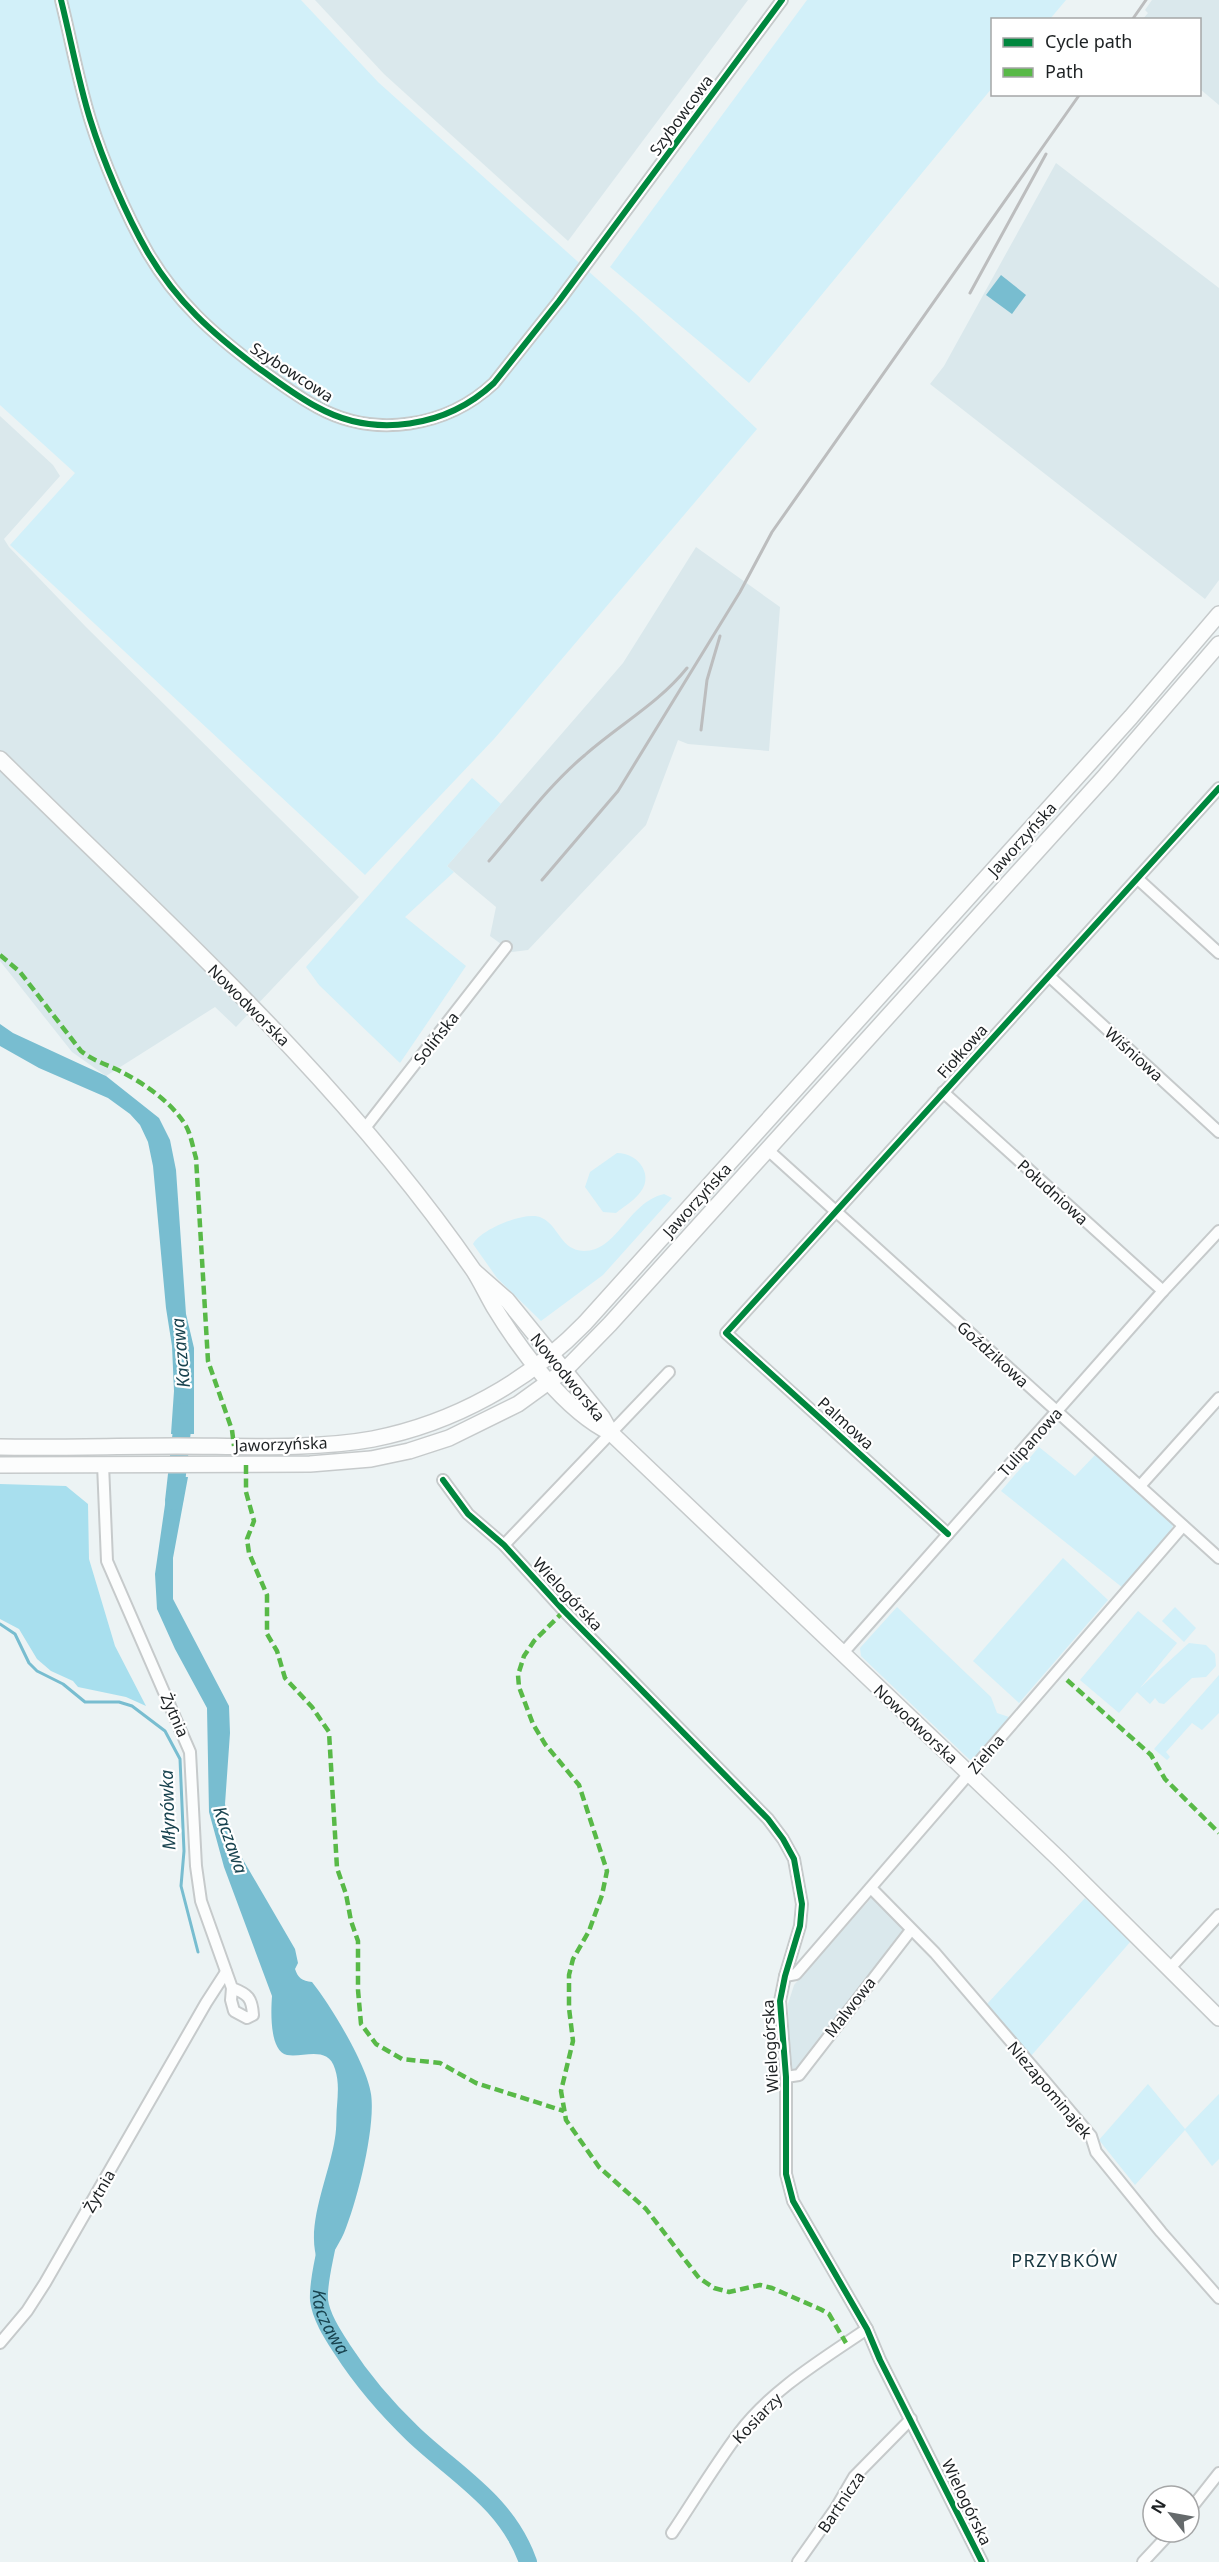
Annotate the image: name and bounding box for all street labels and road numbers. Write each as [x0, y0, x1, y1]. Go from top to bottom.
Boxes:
street label: Szybowcowa [644, 70, 718, 160]
street label: Szybowcowa [246, 337, 338, 407]
street label: Jaworzyńska [981, 797, 1061, 882]
street label: Nowodworska [203, 959, 295, 1051]
street label: Solińska [408, 1007, 464, 1069]
street label: Fiołkowa [932, 1019, 992, 1083]
street label: Wiśniowa [1100, 1022, 1168, 1086]
street label: Południowa [1013, 1154, 1093, 1230]
street label: Jaworzyńska [656, 1158, 736, 1243]
street label: Goździkowa [952, 1316, 1034, 1392]
street label: Nowodworska [526, 1328, 610, 1426]
street label: Palmowa [813, 1392, 879, 1454]
street label: Tulipanowa [993, 1403, 1067, 1481]
street label: Jaworzyńska [232, 1431, 328, 1457]
street label: Wielogórska [528, 1552, 608, 1636]
street label: Nowodworska [869, 1679, 963, 1769]
street label: Żytnia [156, 1689, 194, 1741]
street label: Zielna [963, 1730, 1009, 1778]
street label: Malwowa [819, 1972, 881, 2042]
street label: Wielogórska [757, 1999, 783, 2093]
street label: Niezapominajek [1003, 2037, 1098, 2144]
street label: Żytnia [78, 2166, 120, 2216]
street label: Kosiarzy [727, 2387, 787, 2448]
street label: Wielogórska [937, 2455, 997, 2549]
street label: Bartnicza [812, 2467, 870, 2537]

